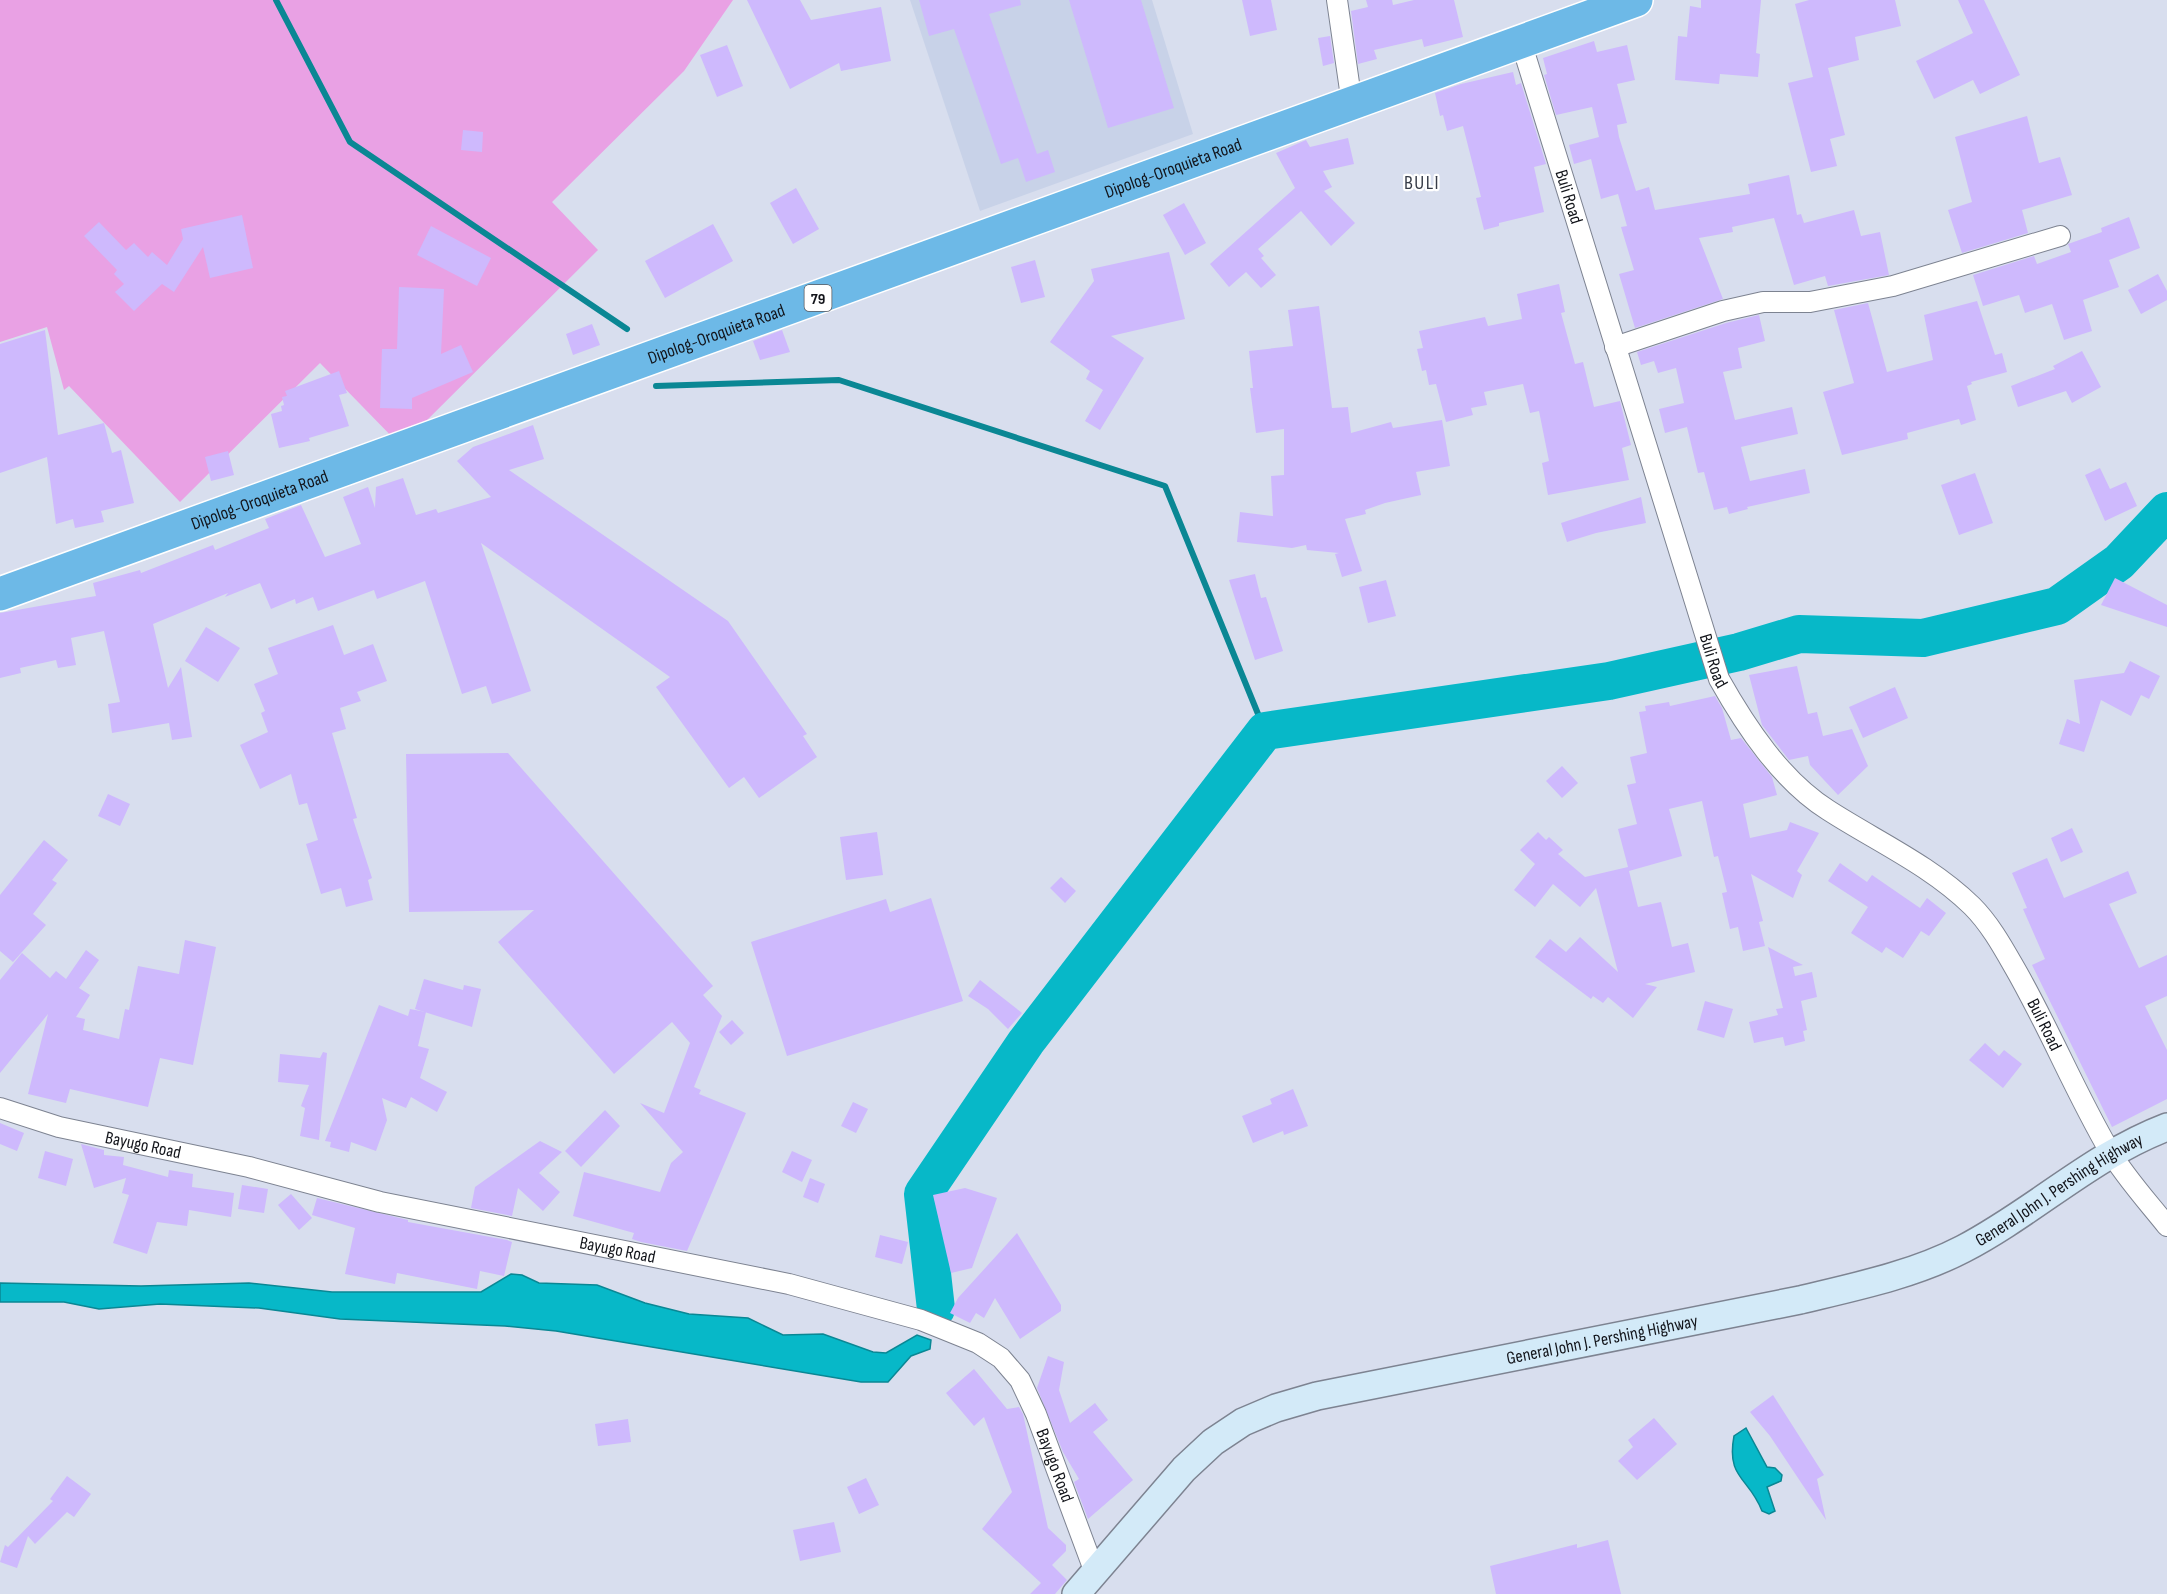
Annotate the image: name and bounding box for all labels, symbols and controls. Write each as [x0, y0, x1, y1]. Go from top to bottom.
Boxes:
street label: Dipolog-Oroquieta Road [1102, 134, 1245, 203]
street label: Buli Road [1550, 167, 1587, 226]
district label: BULI [1404, 171, 1440, 195]
road number: 79 [804, 285, 832, 311]
street label: Dipolog-Oroquieta Road [645, 300, 788, 369]
street label: Dipolog-Oroquieta Road [188, 466, 331, 535]
street label: Buli Road [1695, 631, 1732, 692]
street label: Buli Road [2022, 995, 2066, 1054]
street label: Bayugo Road [103, 1127, 183, 1163]
street label: General John J. Pershing Highway [1972, 1129, 2146, 1251]
street label: Bayugo Road [578, 1232, 657, 1268]
street label: General John J. Pershing Highway [1505, 1311, 1700, 1369]
street label: Bayugo Road [1031, 1426, 1078, 1505]

